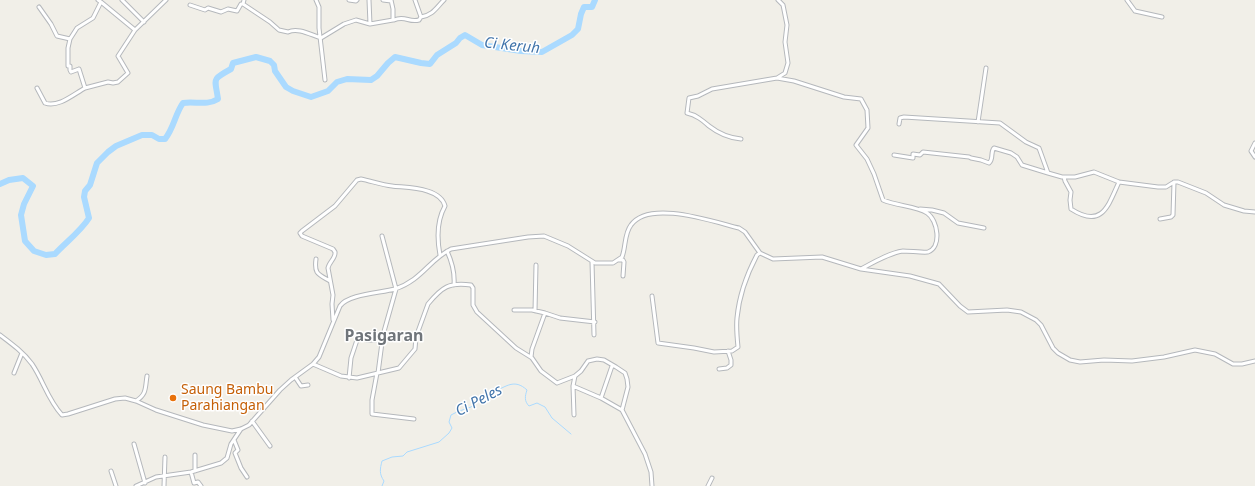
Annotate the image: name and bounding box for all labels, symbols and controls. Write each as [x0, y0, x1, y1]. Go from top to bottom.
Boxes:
water label: Ci Keruh [483, 34, 541, 58]
district label: Pasigaran [345, 326, 423, 346]
water label: Ci Peles [453, 381, 505, 421]
place label: Saung Bambu Parahiangan [181, 382, 273, 414]
marker: Saung Bambu Parahiangan [168, 393, 178, 403]

